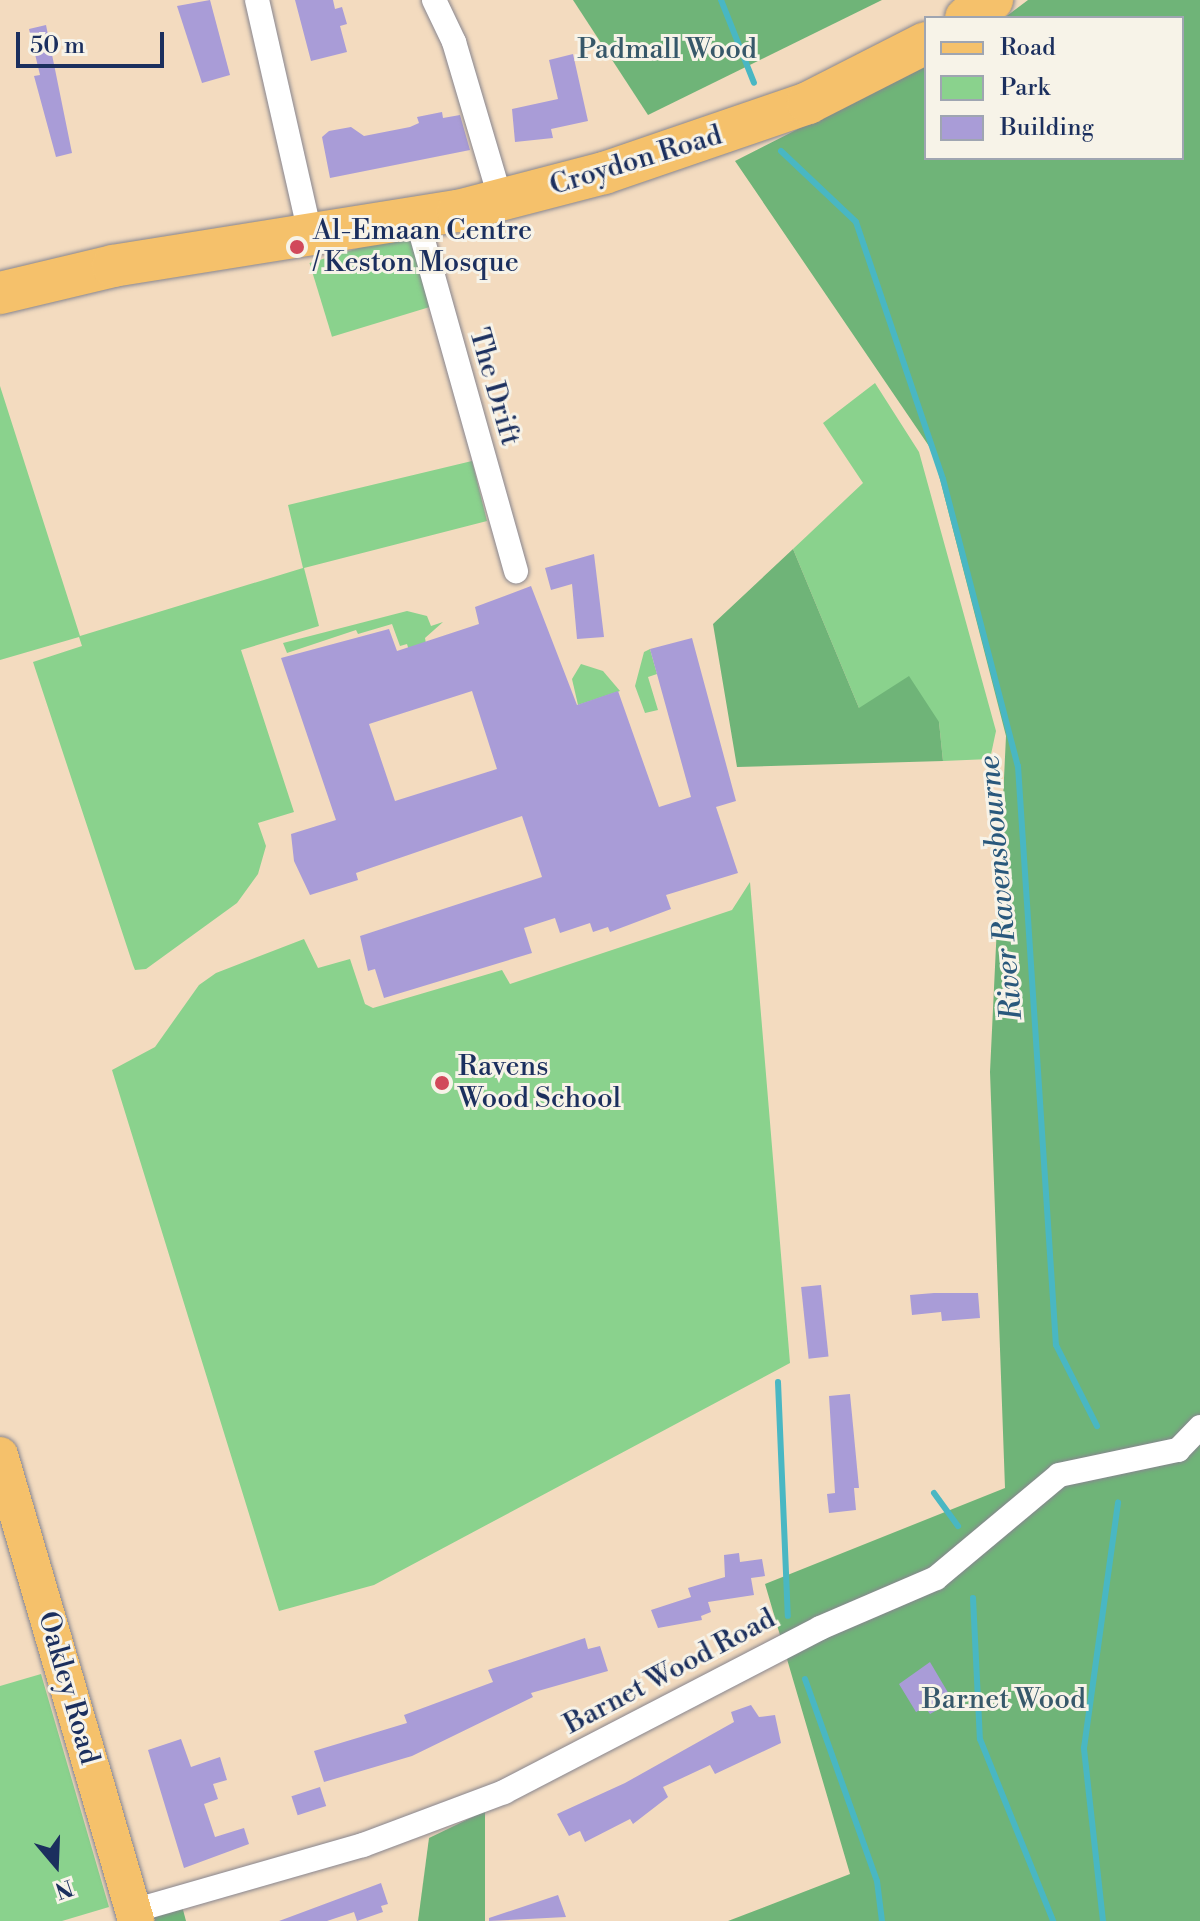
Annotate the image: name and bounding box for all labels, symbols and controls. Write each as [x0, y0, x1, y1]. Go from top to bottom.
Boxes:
scale bar [20, 16, 168, 66]
legend [924, 16, 1184, 160]
text: 50 m [30, 31, 85, 61]
park label: Padmall Wood [577, 33, 757, 67]
text: Road [1000, 33, 1056, 63]
text: Park [1000, 73, 1050, 103]
text: Building [1000, 113, 1094, 143]
street label: Croydon Road [546, 119, 726, 203]
place label: Al-Emaan Centre / Keston Mosque [313, 214, 532, 280]
marker: Al-Emaan Centre / Keston Mosque [288, 238, 306, 256]
street label: The Drift [461, 324, 527, 450]
water label: River Ravensbourne [972, 754, 1030, 1022]
place label: Ravens Wood School [458, 1050, 621, 1116]
marker: Ravens Wood School [433, 1074, 451, 1092]
street label: Barnet Wood Road [559, 1602, 781, 1742]
street label: Oakley Road [30, 1608, 106, 1768]
park label: Barnet Wood [922, 1683, 1086, 1717]
north arrow [16, 1825, 96, 1905]
text: N [51, 1873, 77, 1904]

